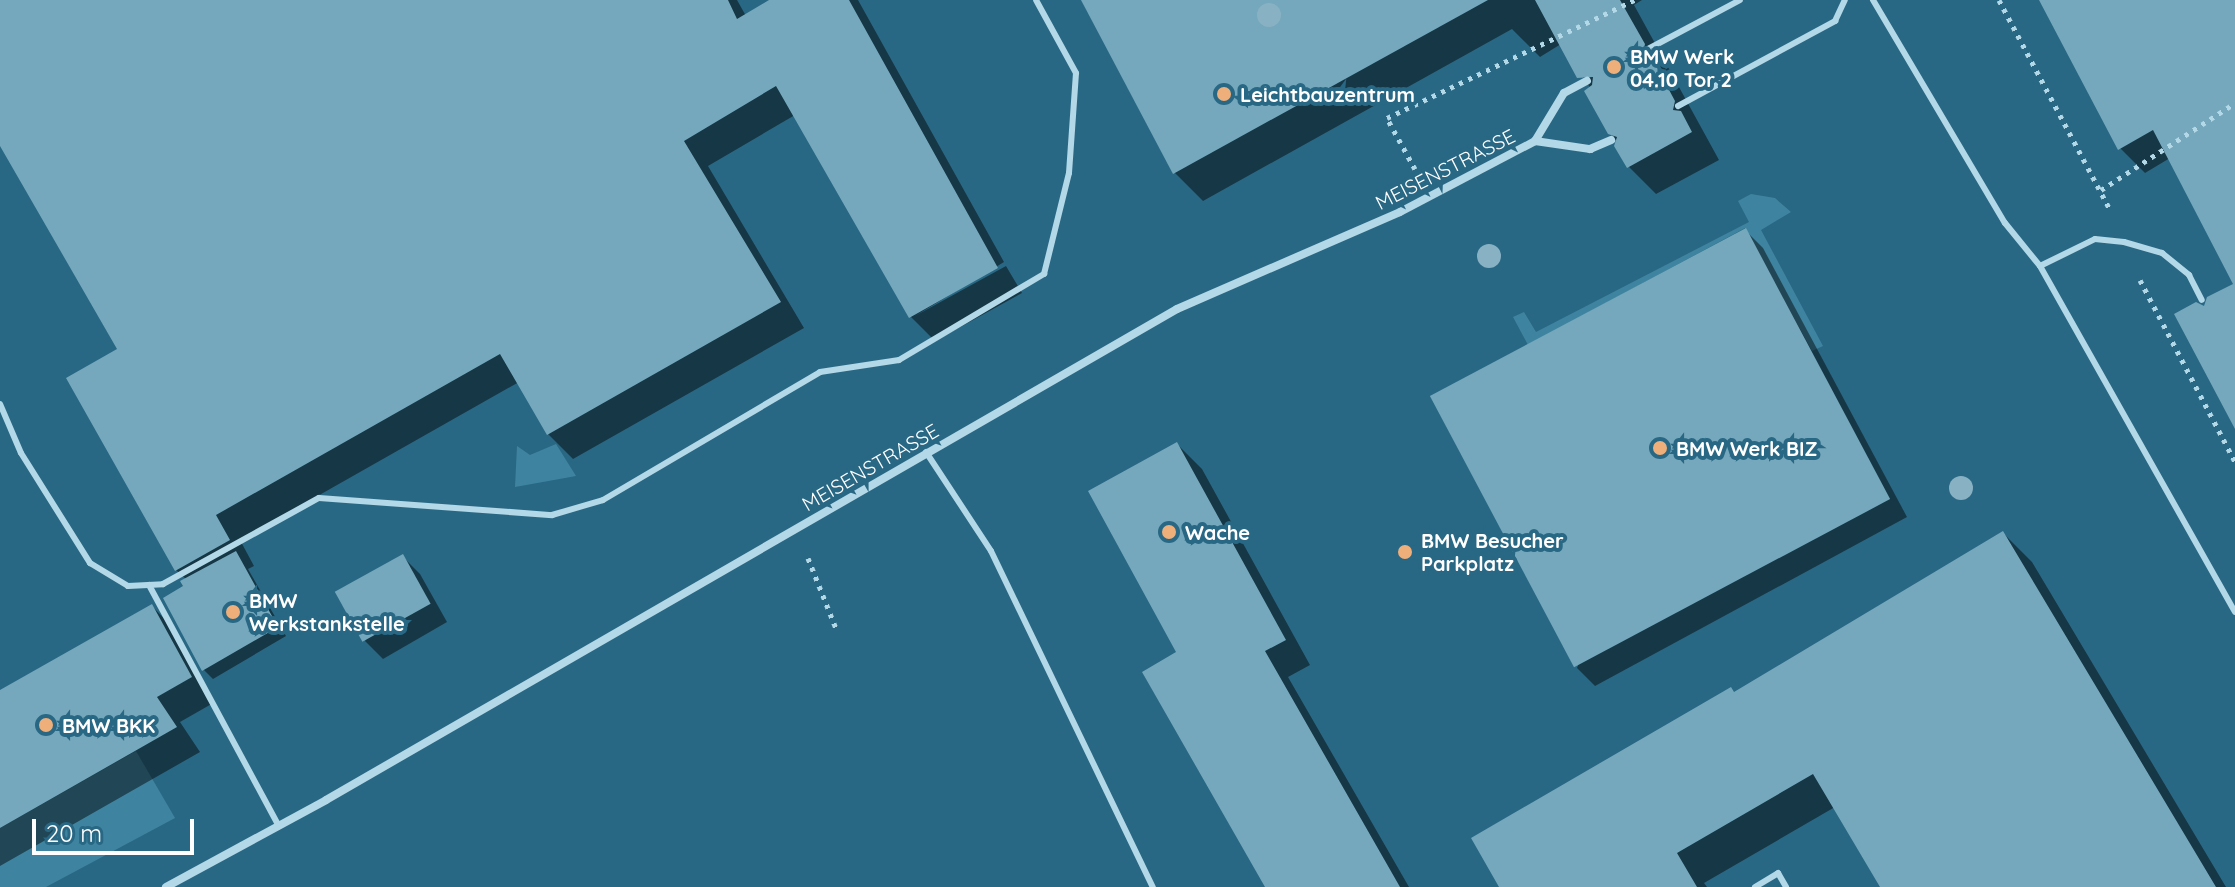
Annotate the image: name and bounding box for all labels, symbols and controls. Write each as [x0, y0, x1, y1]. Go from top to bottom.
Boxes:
place label: BMW Werk 04.10 Tor 2 [1630, 44, 1734, 91]
marker: BMW Werk 04.10 Tor 2 [1605, 58, 1623, 76]
place label: Leichtbauzentrum [1240, 82, 1415, 106]
marker: Leichtbauzentrum [1215, 85, 1233, 103]
street label: MEISENSTRASSE [1371, 123, 1519, 215]
street label: MEISENSTRASSE [798, 418, 942, 516]
place label: BMW Werk BIZ [1676, 436, 1818, 460]
marker: BMW Werk BIZ [1651, 439, 1669, 457]
place label: Wache [1185, 520, 1250, 544]
marker: Wache [1160, 523, 1178, 541]
place label: BMW Besucher Parkplatz [1421, 528, 1564, 575]
marker: BMW Besucher Parkplatz [1396, 543, 1414, 561]
place label: BMW Werkstankstelle [249, 588, 405, 635]
marker: BMW Werkstankstelle [224, 603, 242, 621]
place label: BMW BKK [62, 713, 155, 737]
marker: BMW BKK [37, 716, 55, 734]
scale bar [36, 803, 198, 853]
text: 20 m [46, 818, 102, 848]

